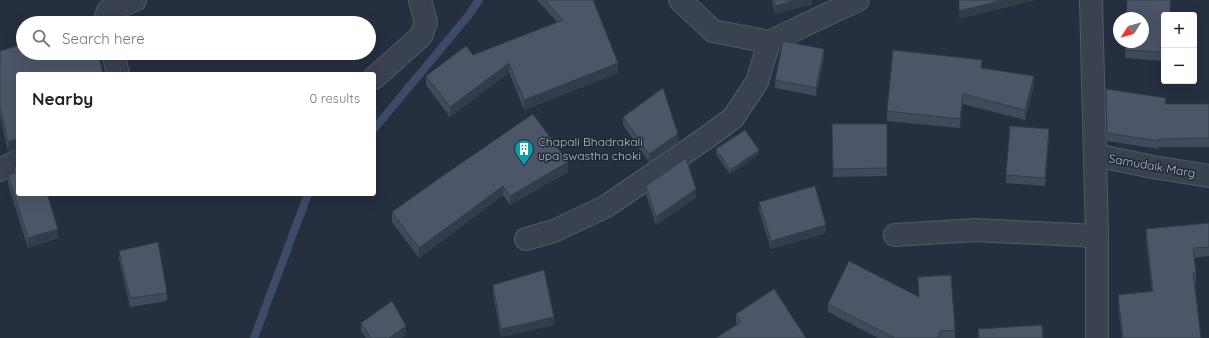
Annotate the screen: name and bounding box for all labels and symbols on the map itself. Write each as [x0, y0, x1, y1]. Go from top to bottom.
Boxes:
north arrow [1113, 12, 1149, 48]
place label: Chapali Bhadrakali upa swastha choki [538, 134, 643, 163]
building icon: Chapali Bhadrakali upa swastha choki [513, 138, 535, 166]
street label: Samudaik Marg [1108, 151, 1197, 181]

